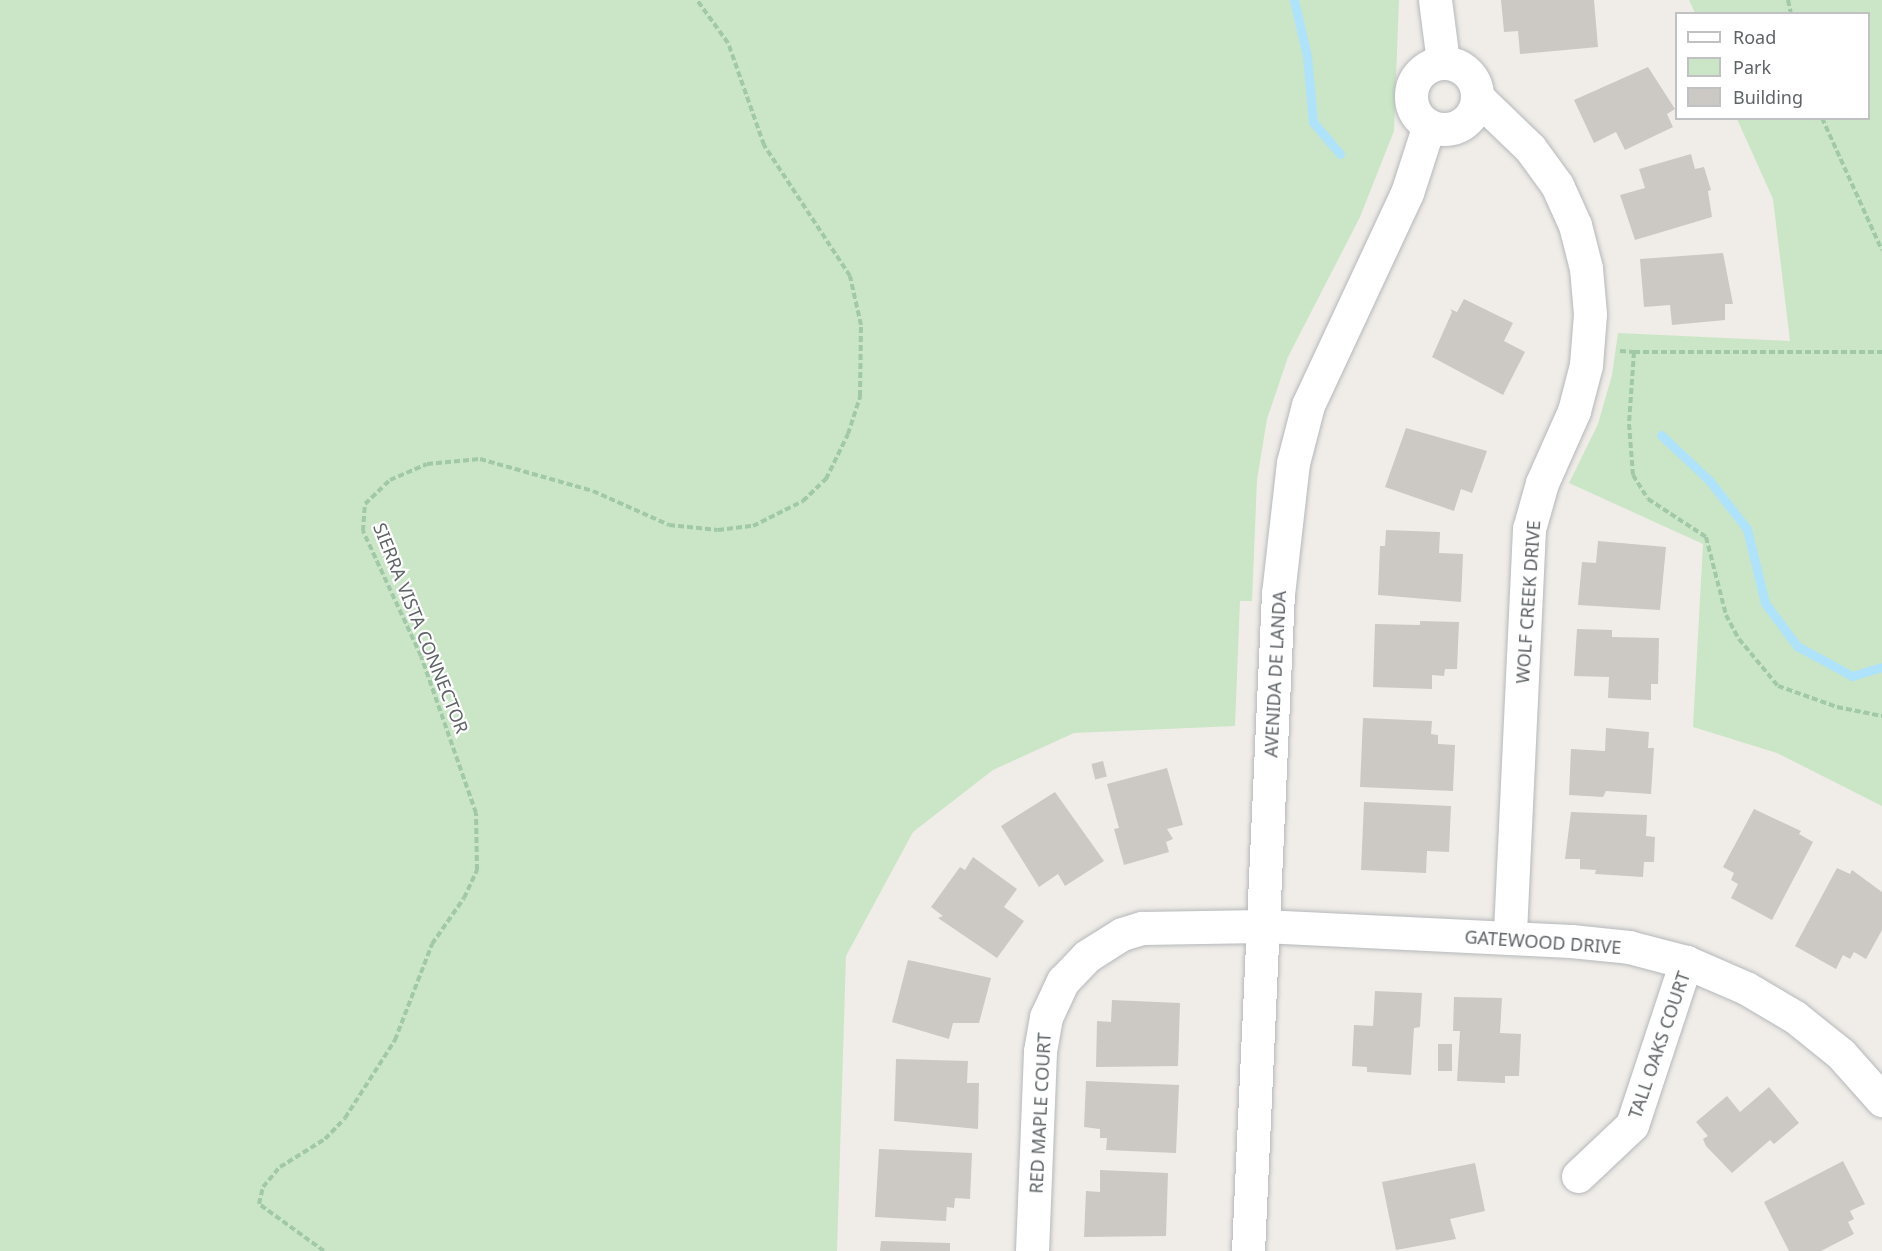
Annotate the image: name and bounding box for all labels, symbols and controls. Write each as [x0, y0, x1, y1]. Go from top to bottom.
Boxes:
legend [1675, 12, 1870, 120]
text: Road [1733, 25, 1776, 49]
text: Park [1733, 55, 1771, 79]
text: Building [1733, 85, 1803, 109]
street label: SIERRA VISTA CONNECTOR [369, 520, 473, 736]
street label: WOLF CREEK DRIVE [1512, 520, 1544, 684]
street label: AVENIDA DE LANDA [1260, 590, 1290, 758]
street label: GATEWOOD DRIVE [1464, 926, 1622, 958]
street label: TALL OAKS COURT [1624, 969, 1694, 1121]
street label: RED MAPLE COURT [1025, 1032, 1055, 1194]

